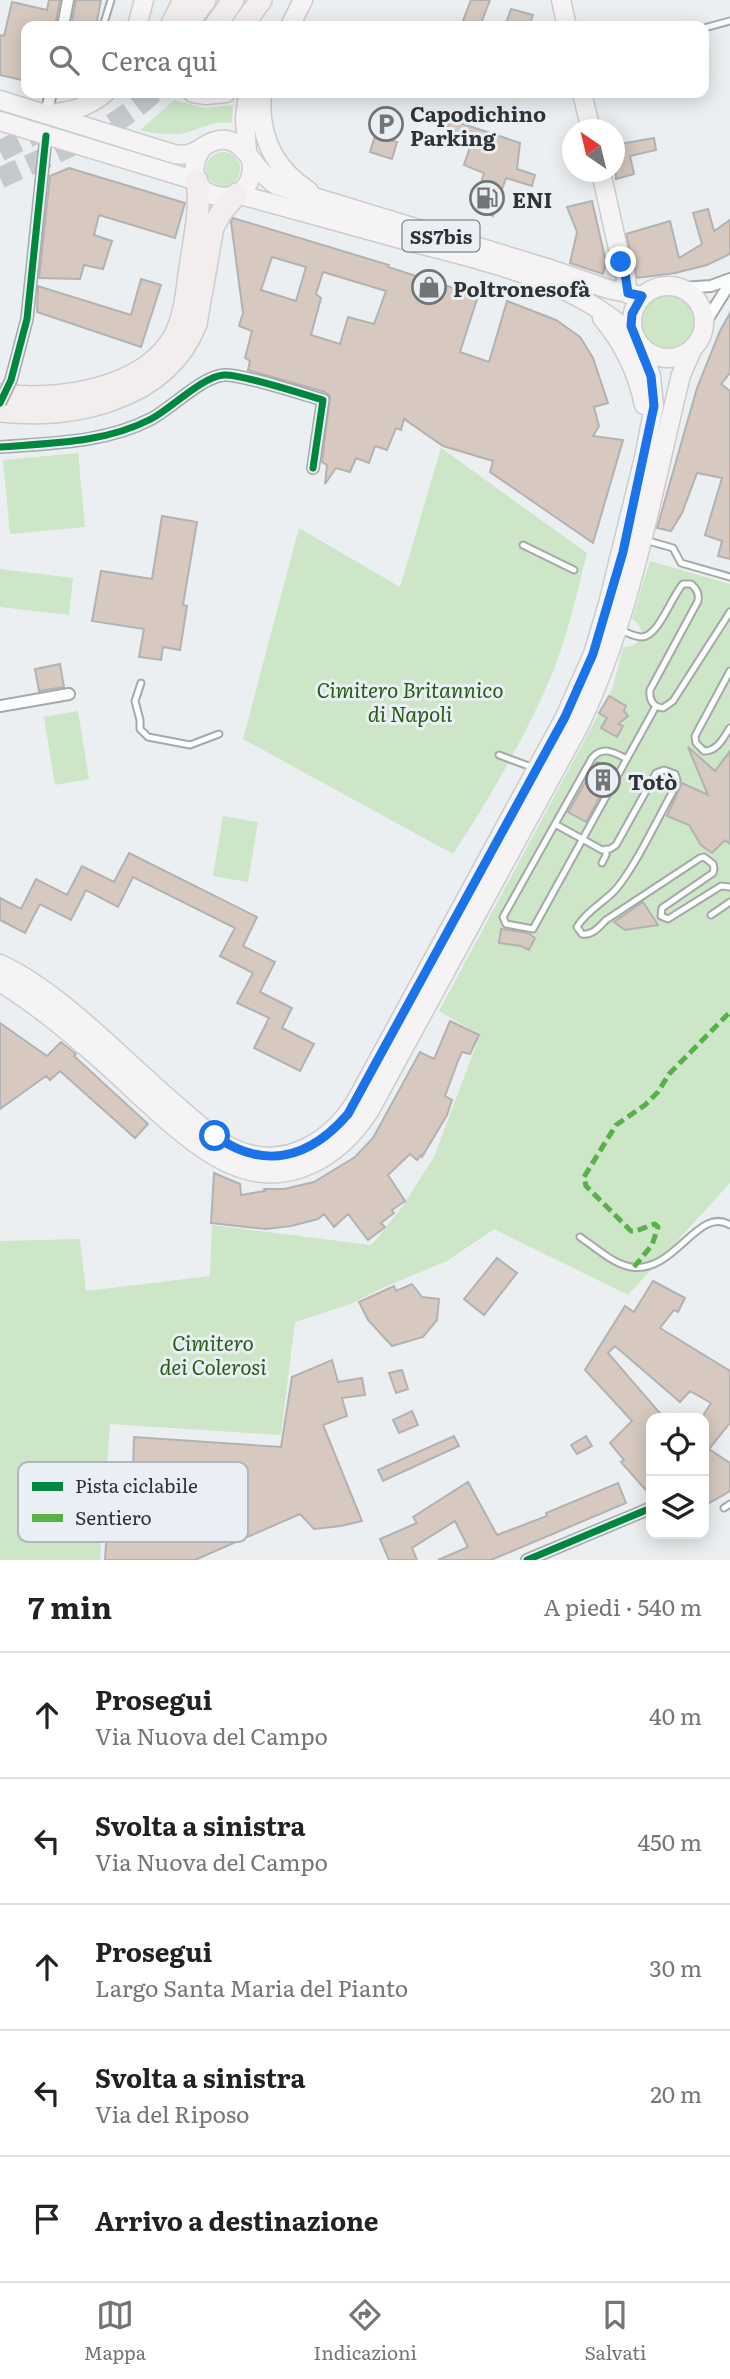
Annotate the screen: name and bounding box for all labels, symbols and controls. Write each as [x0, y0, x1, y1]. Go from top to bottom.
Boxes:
search box [21, 21, 709, 98]
text: Cerca qui [101, 40, 217, 79]
icon: search [45, 41, 83, 79]
place label: Capodichino Parking [410, 97, 546, 152]
parking icon: Capodichino Parking [367, 105, 405, 143]
north arrow [562, 119, 625, 182]
fuel station icon: ENI [468, 179, 506, 217]
place label: ENI [512, 183, 552, 214]
road number: SS7bis [402, 220, 480, 252]
route end [605, 246, 636, 277]
shop icon: Poltronesofà [410, 268, 448, 306]
place label: Poltronesofà [453, 272, 591, 303]
park label: Cimitero Britannico di Napoli [316, 673, 504, 728]
building icon: Totò [584, 761, 622, 799]
place label: Totò [628, 765, 677, 796]
route start [199, 1120, 230, 1151]
park label: Cimitero dei Colerosi [159, 1326, 267, 1381]
map controls [646, 1413, 709, 1539]
button: locate [646, 1413, 709, 1476]
legend [18, 1462, 248, 1542]
text: Pista ciclabile [75, 1471, 198, 1499]
button: layers [646, 1476, 709, 1539]
text: Sentiero [75, 1503, 152, 1531]
text: 7 min [28, 1584, 112, 1628]
text: A piedi · 540 m [544, 1589, 702, 1623]
text: Prosegui [95, 1679, 212, 1718]
icon: ahead [28, 1696, 66, 1734]
text: 40 m [649, 1698, 702, 1732]
text: Via Nuova del Campo [95, 1718, 328, 1752]
text: Svolta a sinistra [95, 1805, 306, 1844]
icon: left [28, 1822, 66, 1860]
text: 450 m [637, 1824, 702, 1858]
text: Via Nuova del Campo [95, 1844, 328, 1878]
text: Prosegui [95, 1931, 212, 1970]
icon: ahead [28, 1948, 66, 1986]
text: 30 m [649, 1950, 702, 1984]
text: Largo Santa Maria del Pianto [95, 1970, 408, 2004]
text: Svolta a sinistra [95, 2057, 306, 2096]
icon: left [28, 2074, 66, 2112]
text: 20 m [650, 2076, 702, 2110]
text: Via del Riposo [95, 2096, 250, 2130]
icon: arrive [28, 2200, 66, 2238]
text: Arrivo a destinazione [95, 2200, 379, 2239]
tab: Mappa [84, 2296, 146, 2366]
tab: Indicazioni [314, 2296, 417, 2366]
tab: Salvati [584, 2296, 646, 2366]

